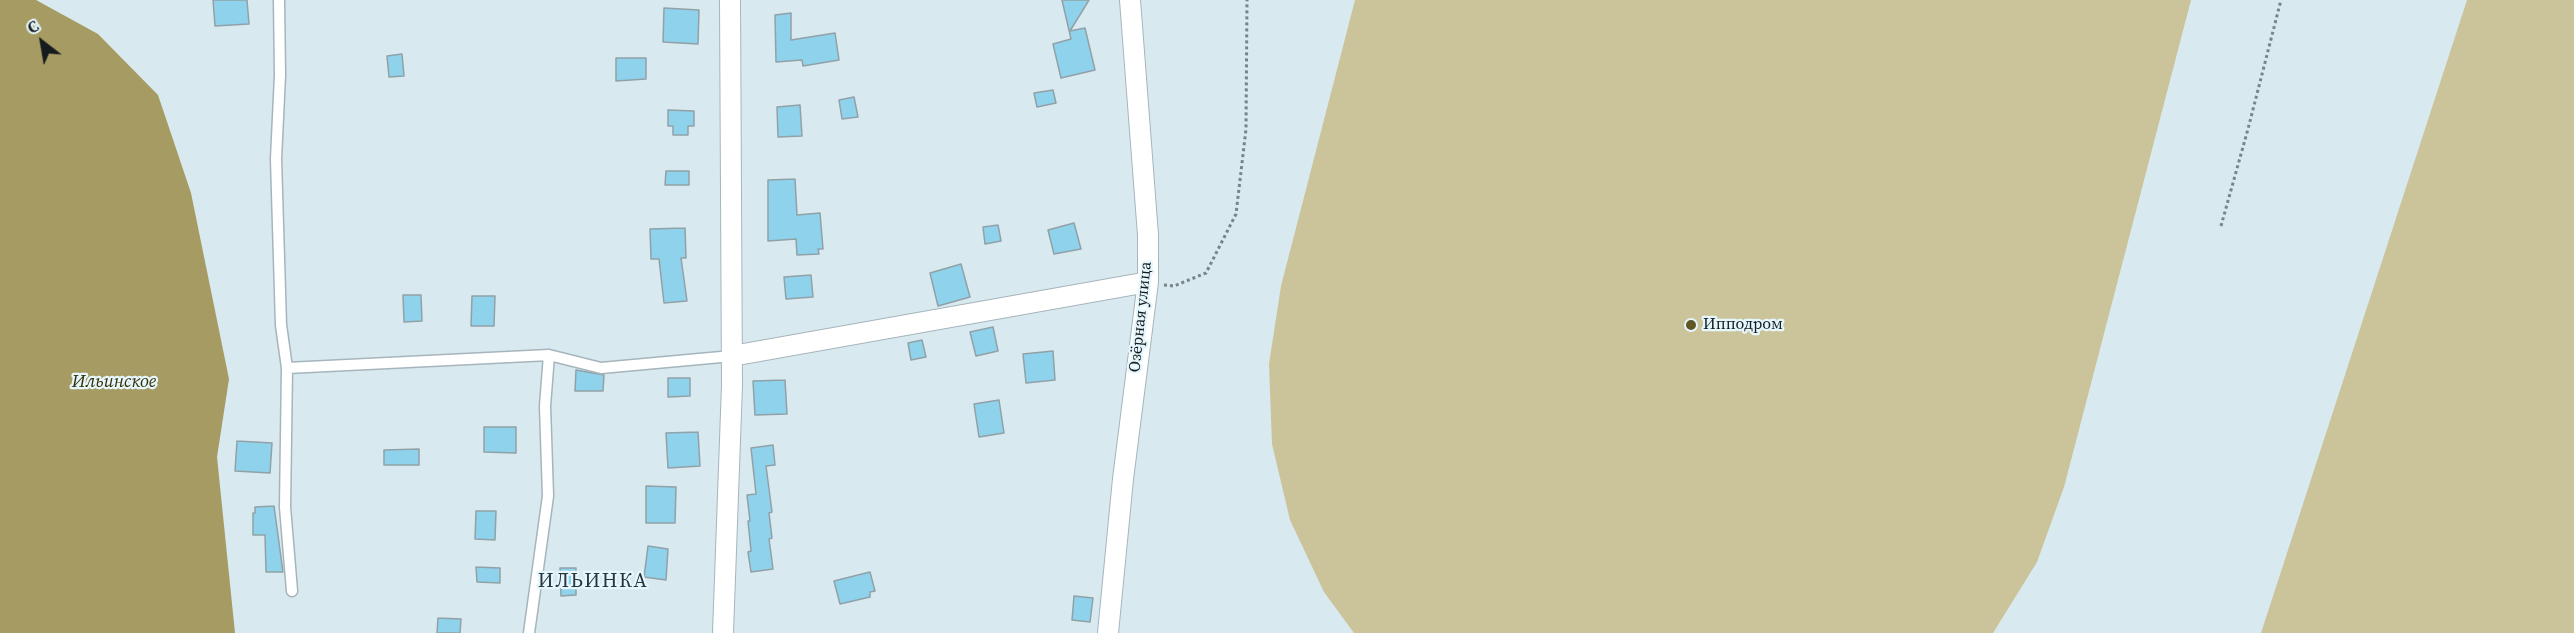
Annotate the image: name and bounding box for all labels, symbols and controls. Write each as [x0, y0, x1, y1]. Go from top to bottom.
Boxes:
north arrow [12, 12, 72, 72]
text: С [23, 15, 43, 39]
street label: Озёрная улица [1126, 261, 1156, 373]
place label: Ипподром [1703, 315, 1783, 335]
marker: Ипподром [1684, 318, 1698, 332]
water label: Ильинское [72, 371, 156, 393]
district label: ИЛЬИНКА [538, 570, 648, 594]

